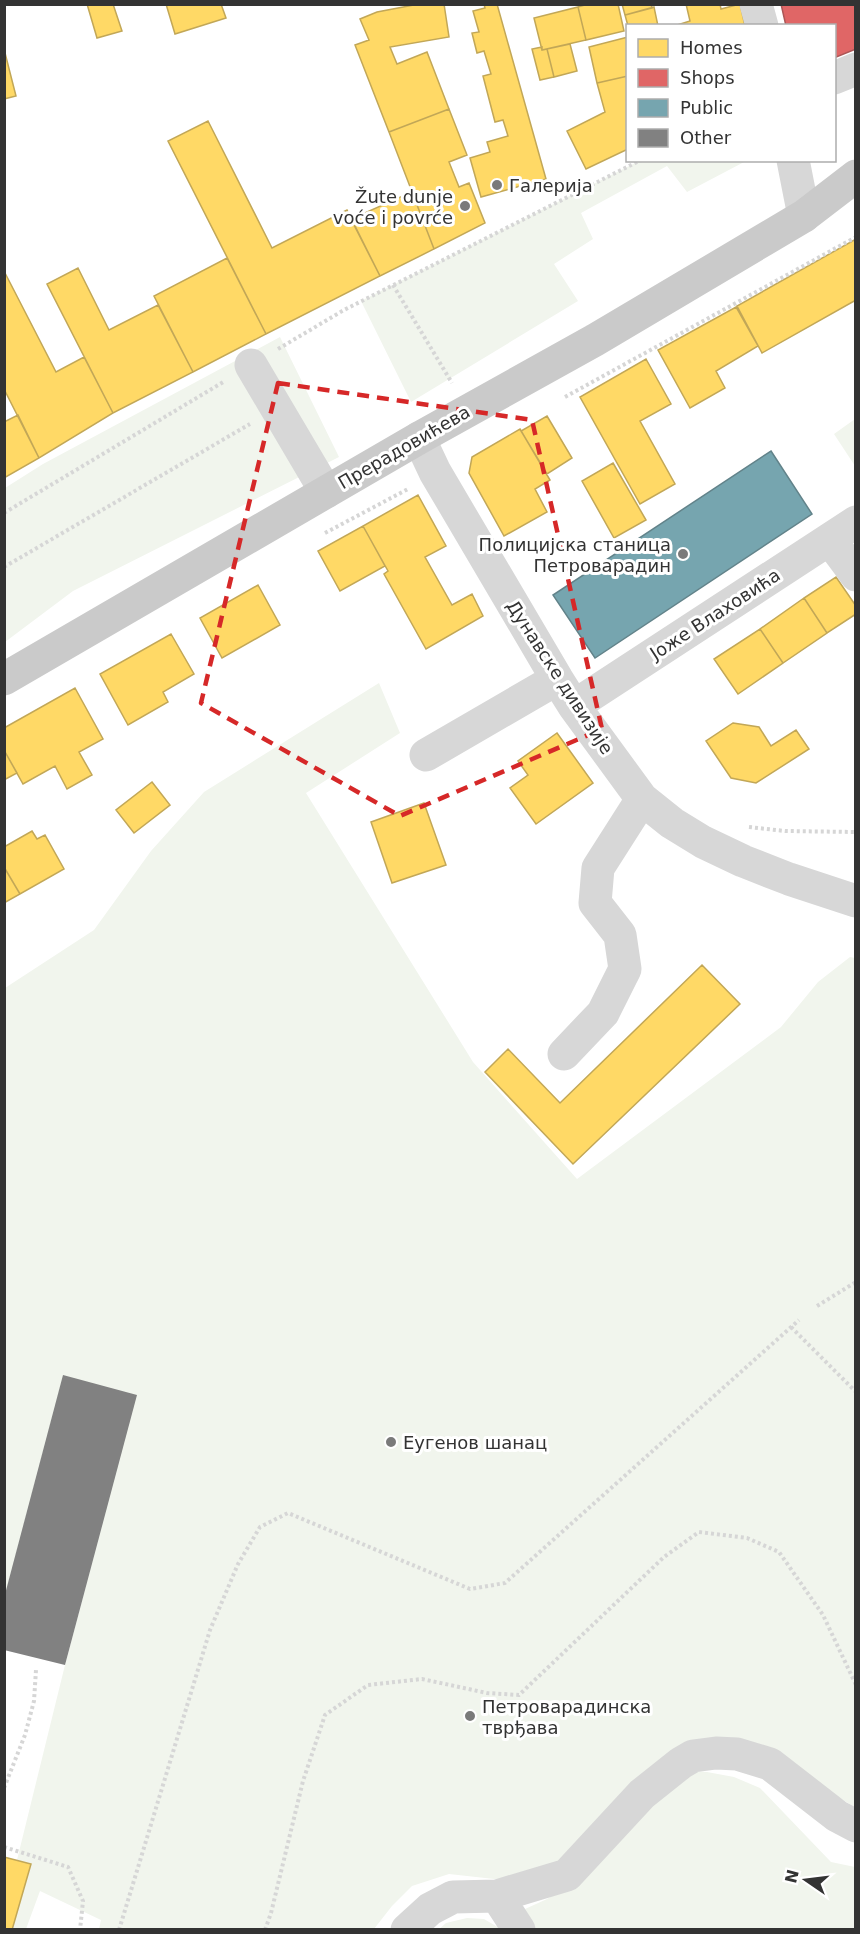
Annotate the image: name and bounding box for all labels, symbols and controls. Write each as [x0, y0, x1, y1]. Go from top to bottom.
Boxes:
legend [626, 24, 836, 162]
text: Homes [680, 37, 743, 58]
text: Shops [680, 67, 735, 88]
text: Public [680, 97, 733, 118]
text: Other [680, 127, 732, 148]
place label: Галерија [509, 175, 593, 196]
marker: Галерија [490, 178, 504, 192]
place label: Žute dunje voće i povrće [333, 186, 453, 228]
marker: Žute dunje voće i povrće [458, 199, 472, 213]
street label: Прерадовићева [334, 401, 474, 493]
place label: Полицијска станица Петроварадин [479, 534, 671, 576]
marker: Полицијска станица Петроварадин [676, 547, 690, 561]
street label: Јоже Влаховића [645, 564, 784, 664]
street label: Дунавске дивизије [502, 596, 618, 758]
place label: Еугенов шанац [403, 1432, 547, 1453]
marker: Еугенов шанац [384, 1435, 398, 1449]
place label: Петроварадинска тврђава [482, 1696, 651, 1738]
marker: Петроварадинска тврђава [463, 1709, 477, 1723]
north arrow [776, 1850, 836, 1910]
text: N [781, 1868, 803, 1885]

